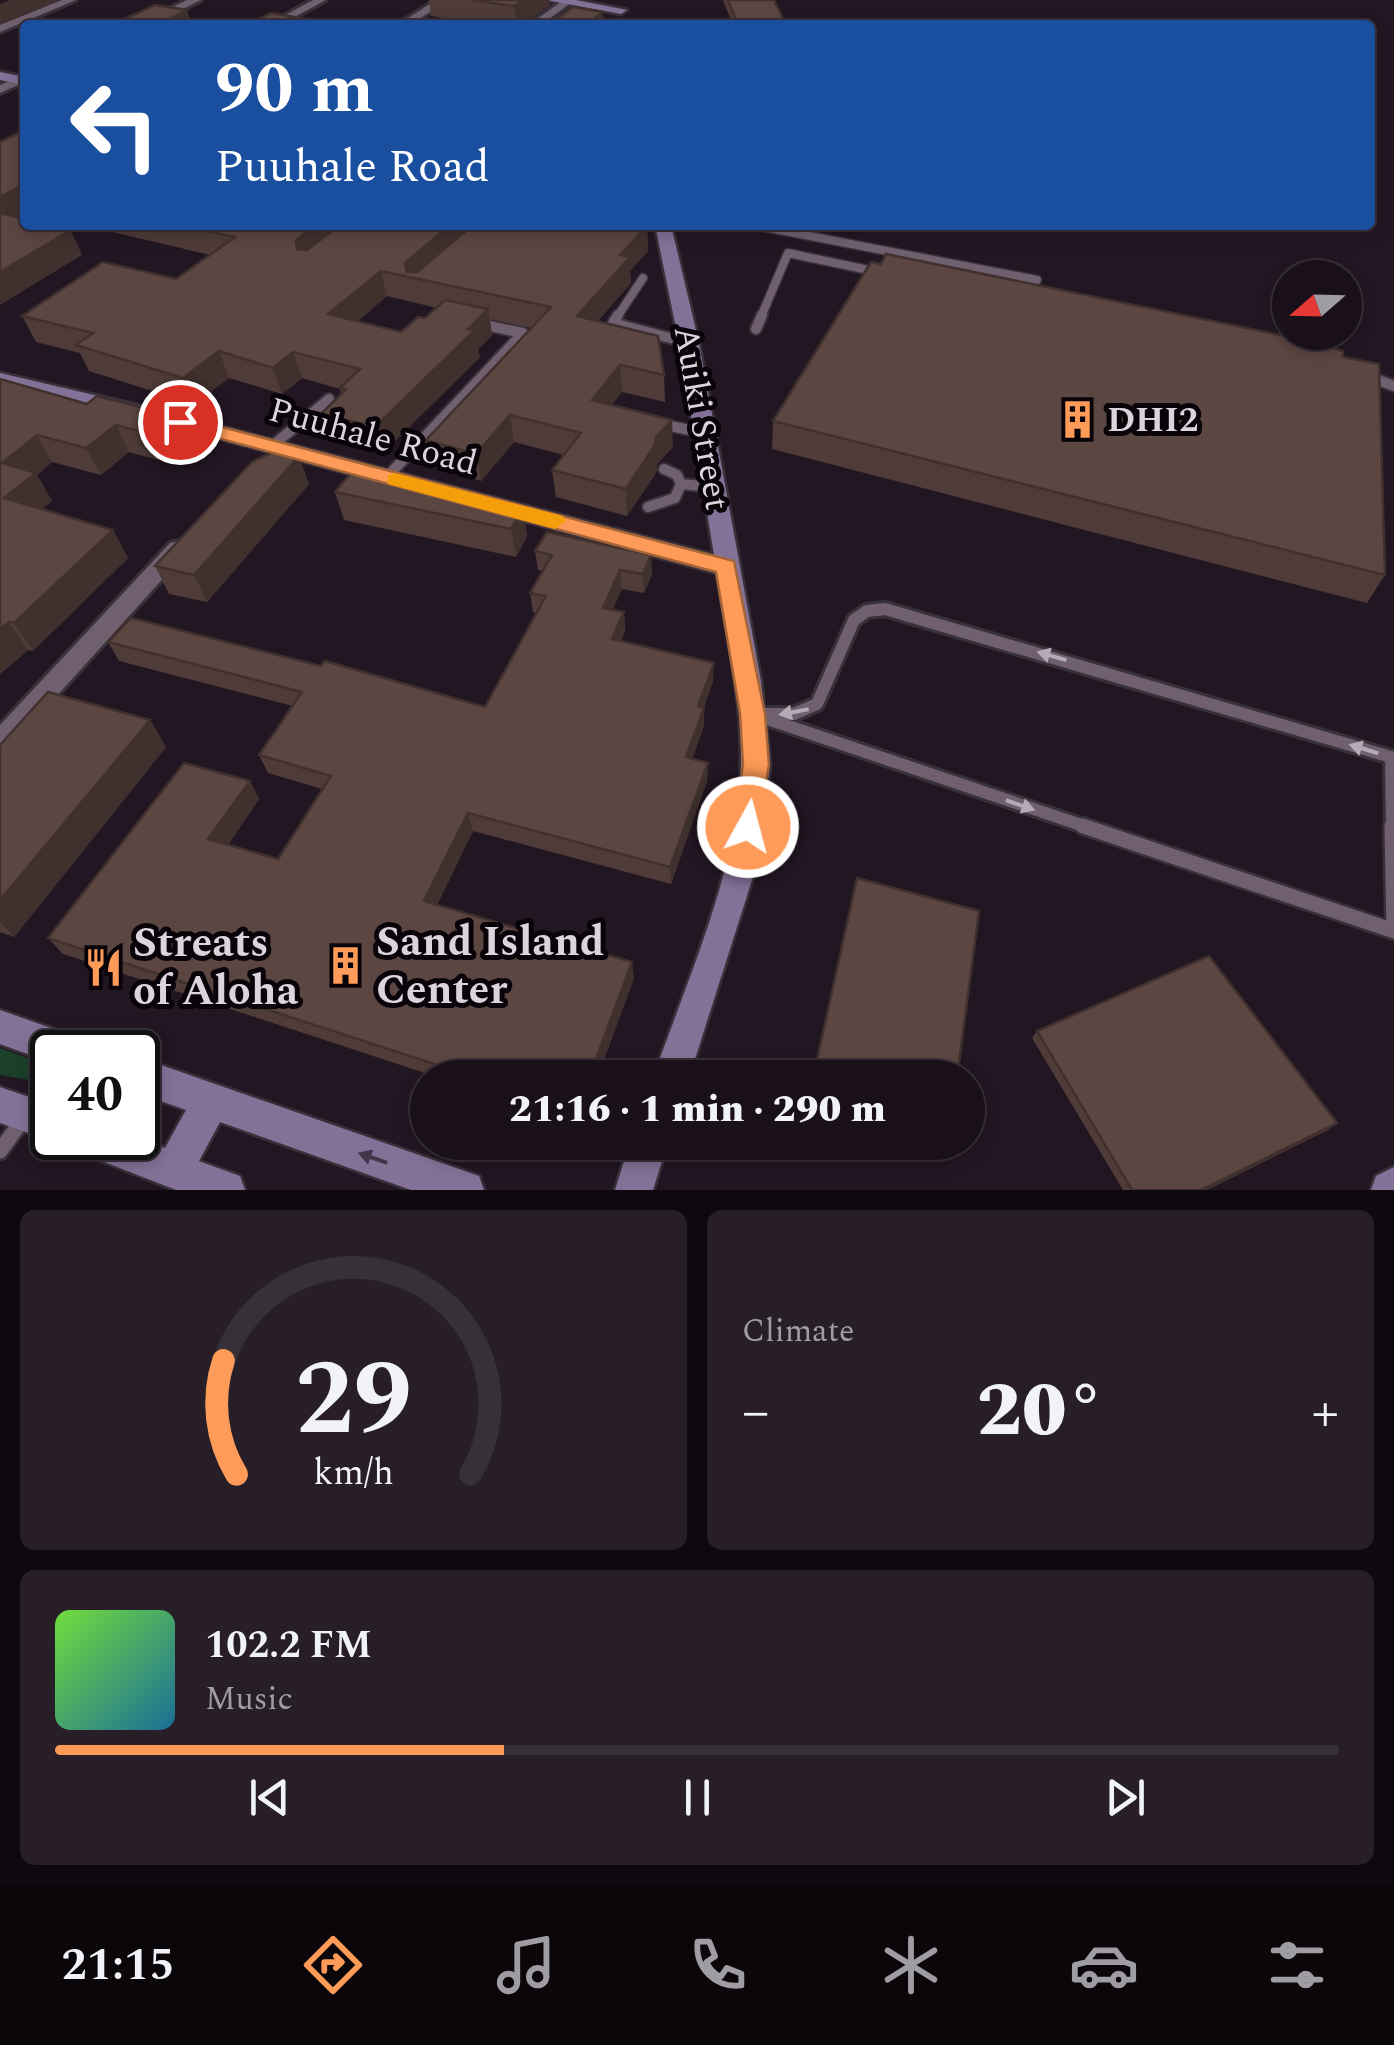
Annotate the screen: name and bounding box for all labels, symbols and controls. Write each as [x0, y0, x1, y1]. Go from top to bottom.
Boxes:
text: 90 m [215, 37, 374, 143]
icon: left [50, 60, 180, 190]
text: Puuhale Road [215, 133, 490, 202]
north arrow [1272, 260, 1362, 350]
map controls [1272, 260, 1362, 350]
street label: Auiki Street [659, 322, 743, 514]
pin [138, 380, 223, 465]
street label: Puuhale Road [263, 384, 483, 490]
place label: DHI2 [1107, 394, 1198, 447]
icon: arrive [153, 395, 208, 450]
building icon: DHI2 [1056, 399, 1098, 441]
one-way arrow [1036, 648, 1067, 664]
one-way arrow [778, 705, 810, 720]
one-way arrow [1348, 741, 1378, 756]
position arrow [696, 775, 800, 879]
one-way arrow [1005, 798, 1035, 813]
place label: Sand Island Center [376, 911, 604, 1022]
place label: Streats of Aloha [133, 912, 299, 1023]
building icon: Sand Island Center [325, 945, 367, 987]
restaurant icon: Streats of Aloha [82, 946, 124, 988]
speed limit sign: 40 [30, 1030, 160, 1160]
text: 21:16 · 1 min · 290 m [509, 1081, 886, 1139]
one-way arrow [358, 1150, 388, 1165]
text: Climate [742, 1307, 854, 1356]
text: 29 [295, 1322, 412, 1480]
text: 20° [977, 1355, 1104, 1469]
text: − [742, 1371, 770, 1454]
text: + [1311, 1371, 1339, 1454]
text: km/h [313, 1446, 394, 1501]
text: 102.2 FM [205, 1617, 372, 1675]
text: Music [205, 1675, 293, 1724]
icon: previous [242, 1770, 297, 1825]
icon: pause [670, 1770, 725, 1825]
icon: next [1098, 1770, 1153, 1825]
icon: directions [298, 1930, 368, 2000]
icon: music [491, 1930, 561, 2000]
icon: phone [683, 1930, 753, 2000]
icon: climate [876, 1930, 946, 2000]
icon: car [1069, 1930, 1139, 2000]
icon: filters [1262, 1930, 1332, 2000]
text: 21:15 [61, 1931, 175, 2000]

